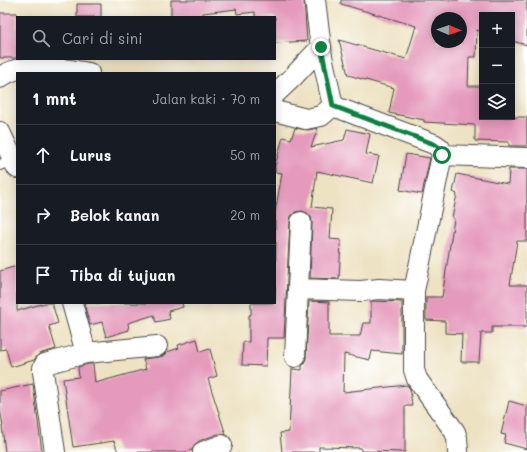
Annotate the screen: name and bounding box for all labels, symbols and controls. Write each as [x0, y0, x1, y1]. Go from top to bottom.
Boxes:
north arrow [431, 12, 467, 48]
map controls [479, 12, 515, 120]
button: + [479, 12, 515, 48]
search box [16, 16, 276, 60]
icon: search [30, 27, 52, 49]
text: Cari di sini [62, 28, 143, 48]
route end [312, 38, 330, 56]
button: − [479, 48, 515, 84]
button: layers [479, 84, 515, 120]
text: 1 mnt [32, 87, 76, 109]
text: Jalan kaki · 70 m [152, 90, 260, 107]
icon: ahead [32, 144, 54, 166]
text: Lurus [70, 145, 111, 165]
text: 50 m [230, 146, 260, 163]
route start [433, 146, 451, 164]
icon: right [32, 204, 54, 226]
text: Belok kanan [70, 205, 159, 225]
text: 20 m [230, 206, 260, 223]
icon: arrive [32, 264, 54, 286]
text: Tiba di tujuan [70, 265, 175, 285]

